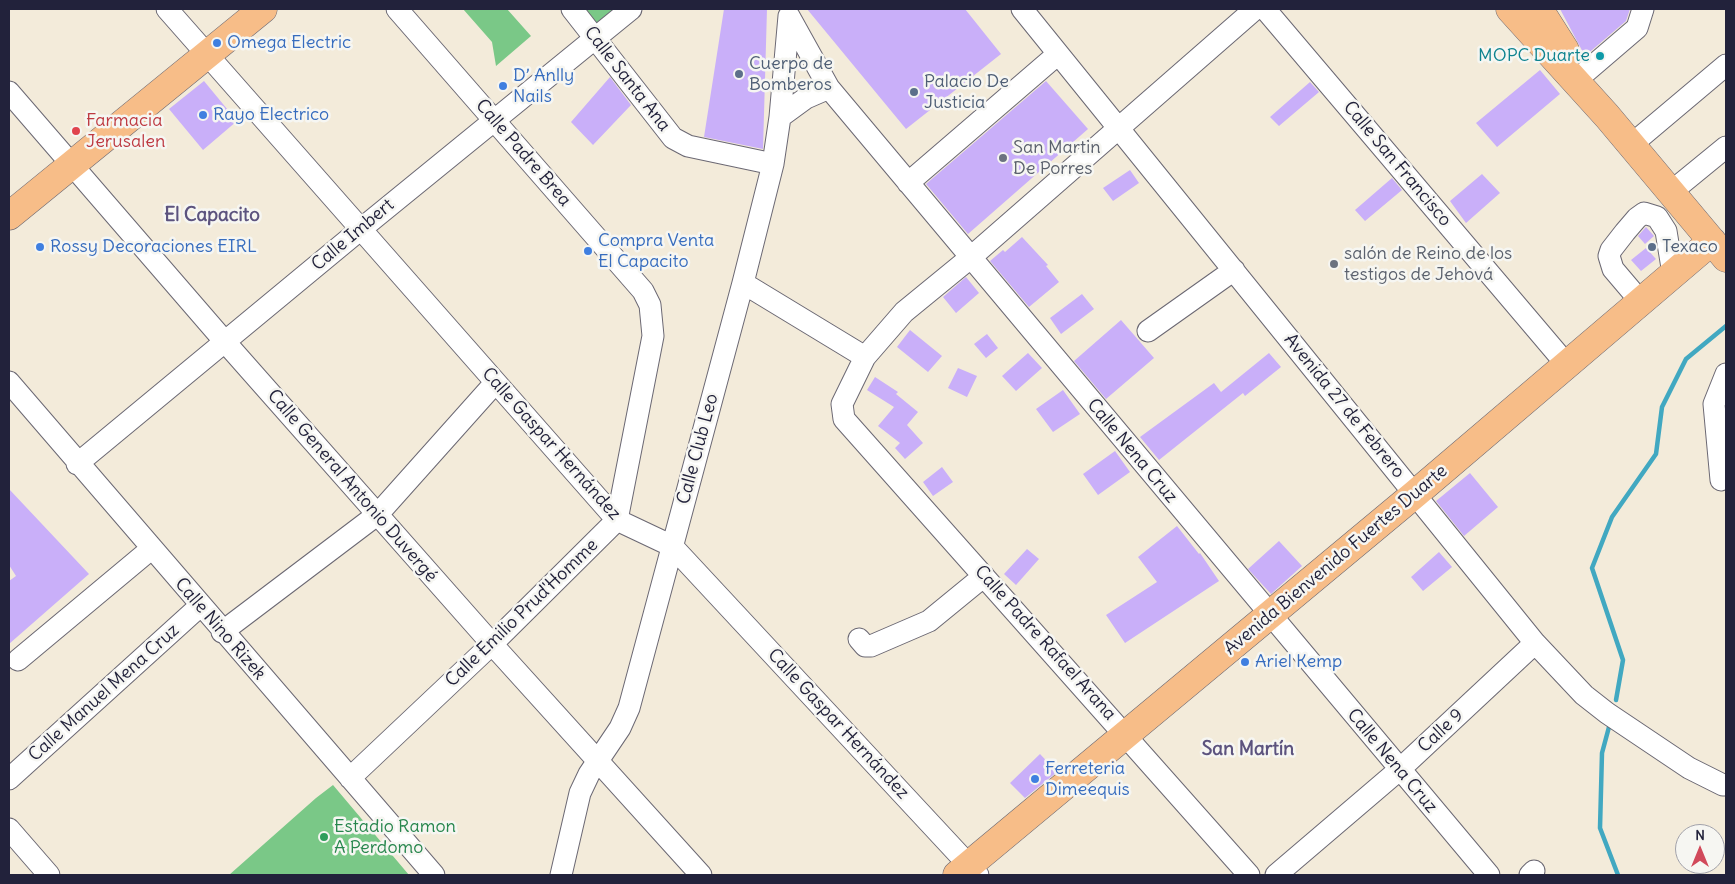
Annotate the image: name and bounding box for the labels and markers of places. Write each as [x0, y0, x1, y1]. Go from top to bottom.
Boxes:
place label: Omega Electric [227, 32, 351, 54]
marker: Omega Electric [211, 37, 223, 49]
place label: MOPC Duarte [1478, 45, 1590, 67]
marker: MOPC Duarte [1594, 50, 1606, 62]
place label: Cuerpo de Bomberos [749, 53, 833, 96]
place label: D’ Anlly Nails [513, 65, 574, 108]
marker: Cuerpo de Bomberos [733, 68, 745, 80]
place label: Palacio De Justicia [924, 71, 1009, 114]
marker: D’ Anlly Nails [497, 80, 509, 92]
marker: Palacio De Justicia [908, 86, 920, 98]
place label: Rayo Electrico [213, 104, 329, 126]
marker: Rayo Electrico [197, 109, 209, 121]
place label: Farmacia Jerusalen [86, 110, 165, 152]
marker: Farmacia Jerusalen [70, 125, 82, 137]
place label: San Martin De Porres [1013, 137, 1101, 180]
marker: San Martin De Porres [997, 152, 1009, 164]
place label: Compra Venta El Capacito [598, 230, 714, 272]
place label: Rossy Decoraciones EIRL [50, 236, 257, 258]
place label: Texaco [1662, 236, 1718, 258]
marker: Rossy Decoraciones EIRL [34, 241, 46, 253]
marker: Texaco [1646, 241, 1658, 253]
place label: salón de Reino de los testigos de Jehová [1344, 243, 1512, 286]
marker: Compra Venta El Capacito [582, 245, 594, 257]
marker: salón de Reino de los testigos de Jehová [1328, 258, 1340, 270]
place label: Ariel Kemp [1255, 651, 1342, 673]
marker: Ariel Kemp [1239, 656, 1251, 668]
place label: Ferreteria Dimeequis [1045, 758, 1130, 801]
marker: Ferreteria Dimeequis [1029, 773, 1041, 785]
place label: Estadio Ramon A Perdomo [334, 816, 456, 859]
marker: Estadio Ramon A Perdomo [318, 831, 330, 843]

